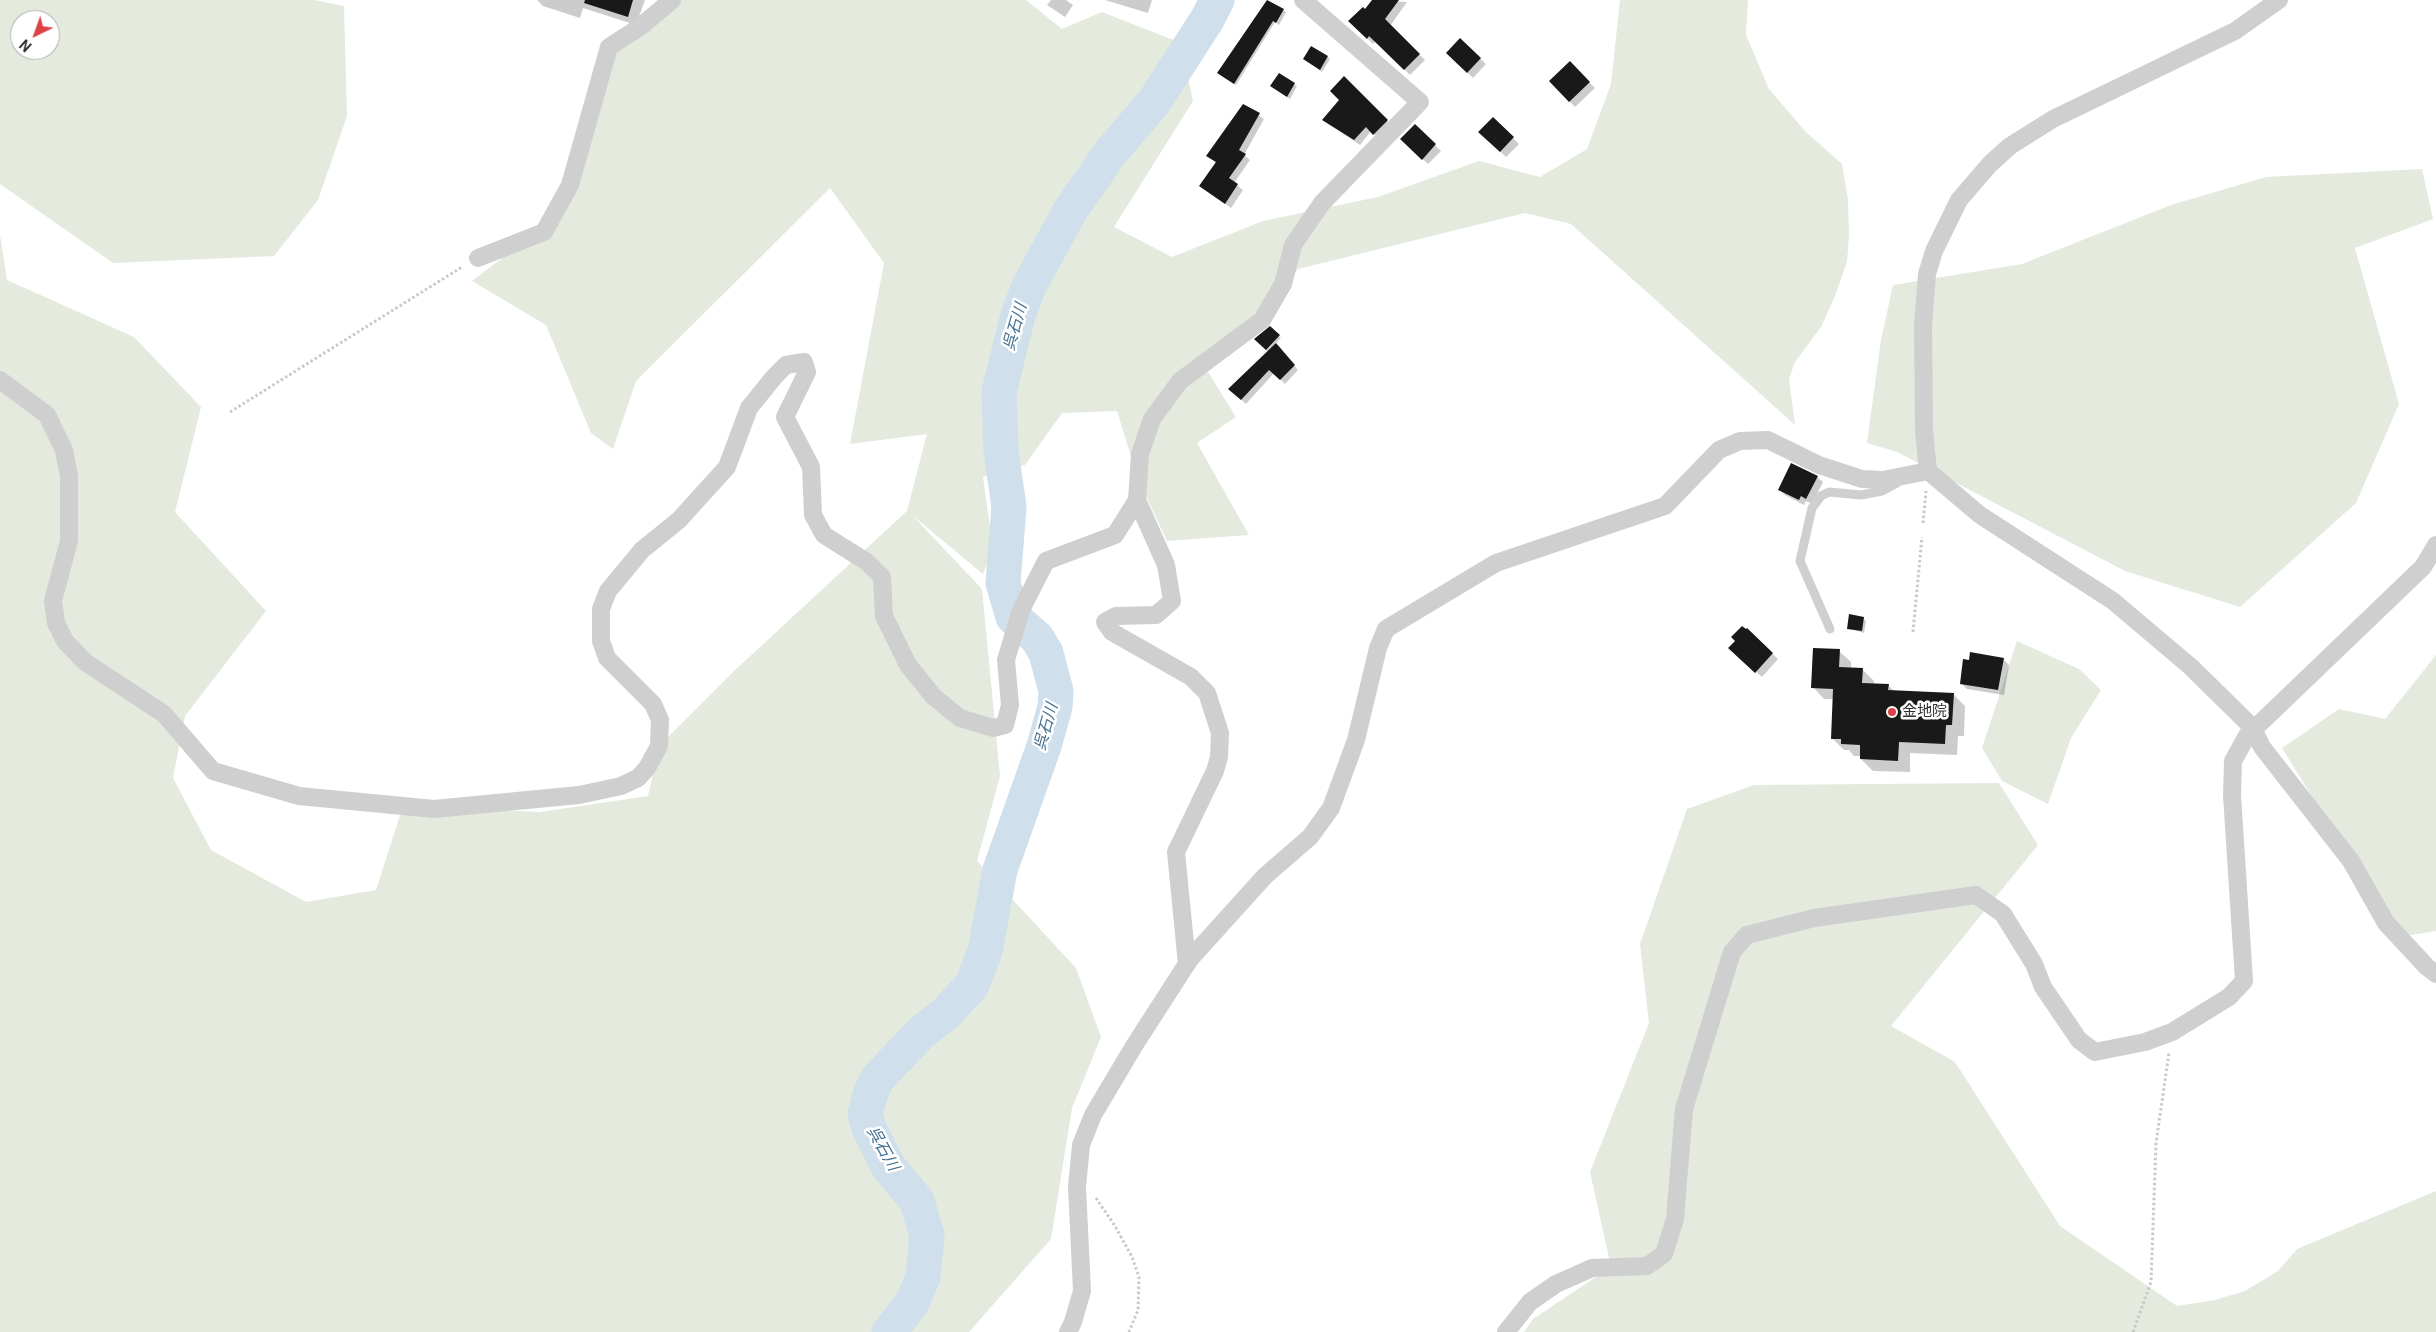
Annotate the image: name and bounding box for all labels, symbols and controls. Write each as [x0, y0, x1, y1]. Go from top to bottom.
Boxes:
north arrow [10, 10, 60, 60]
text: N [17, 36, 35, 55]
water label: 呉石川 [1000, 301, 1032, 353]
water label: 呉石川 [1031, 701, 1063, 753]
place label: 金地院 [1902, 703, 1947, 721]
marker: 金地院 [1886, 706, 1898, 718]
water label: 呉石川 [862, 1123, 902, 1175]

